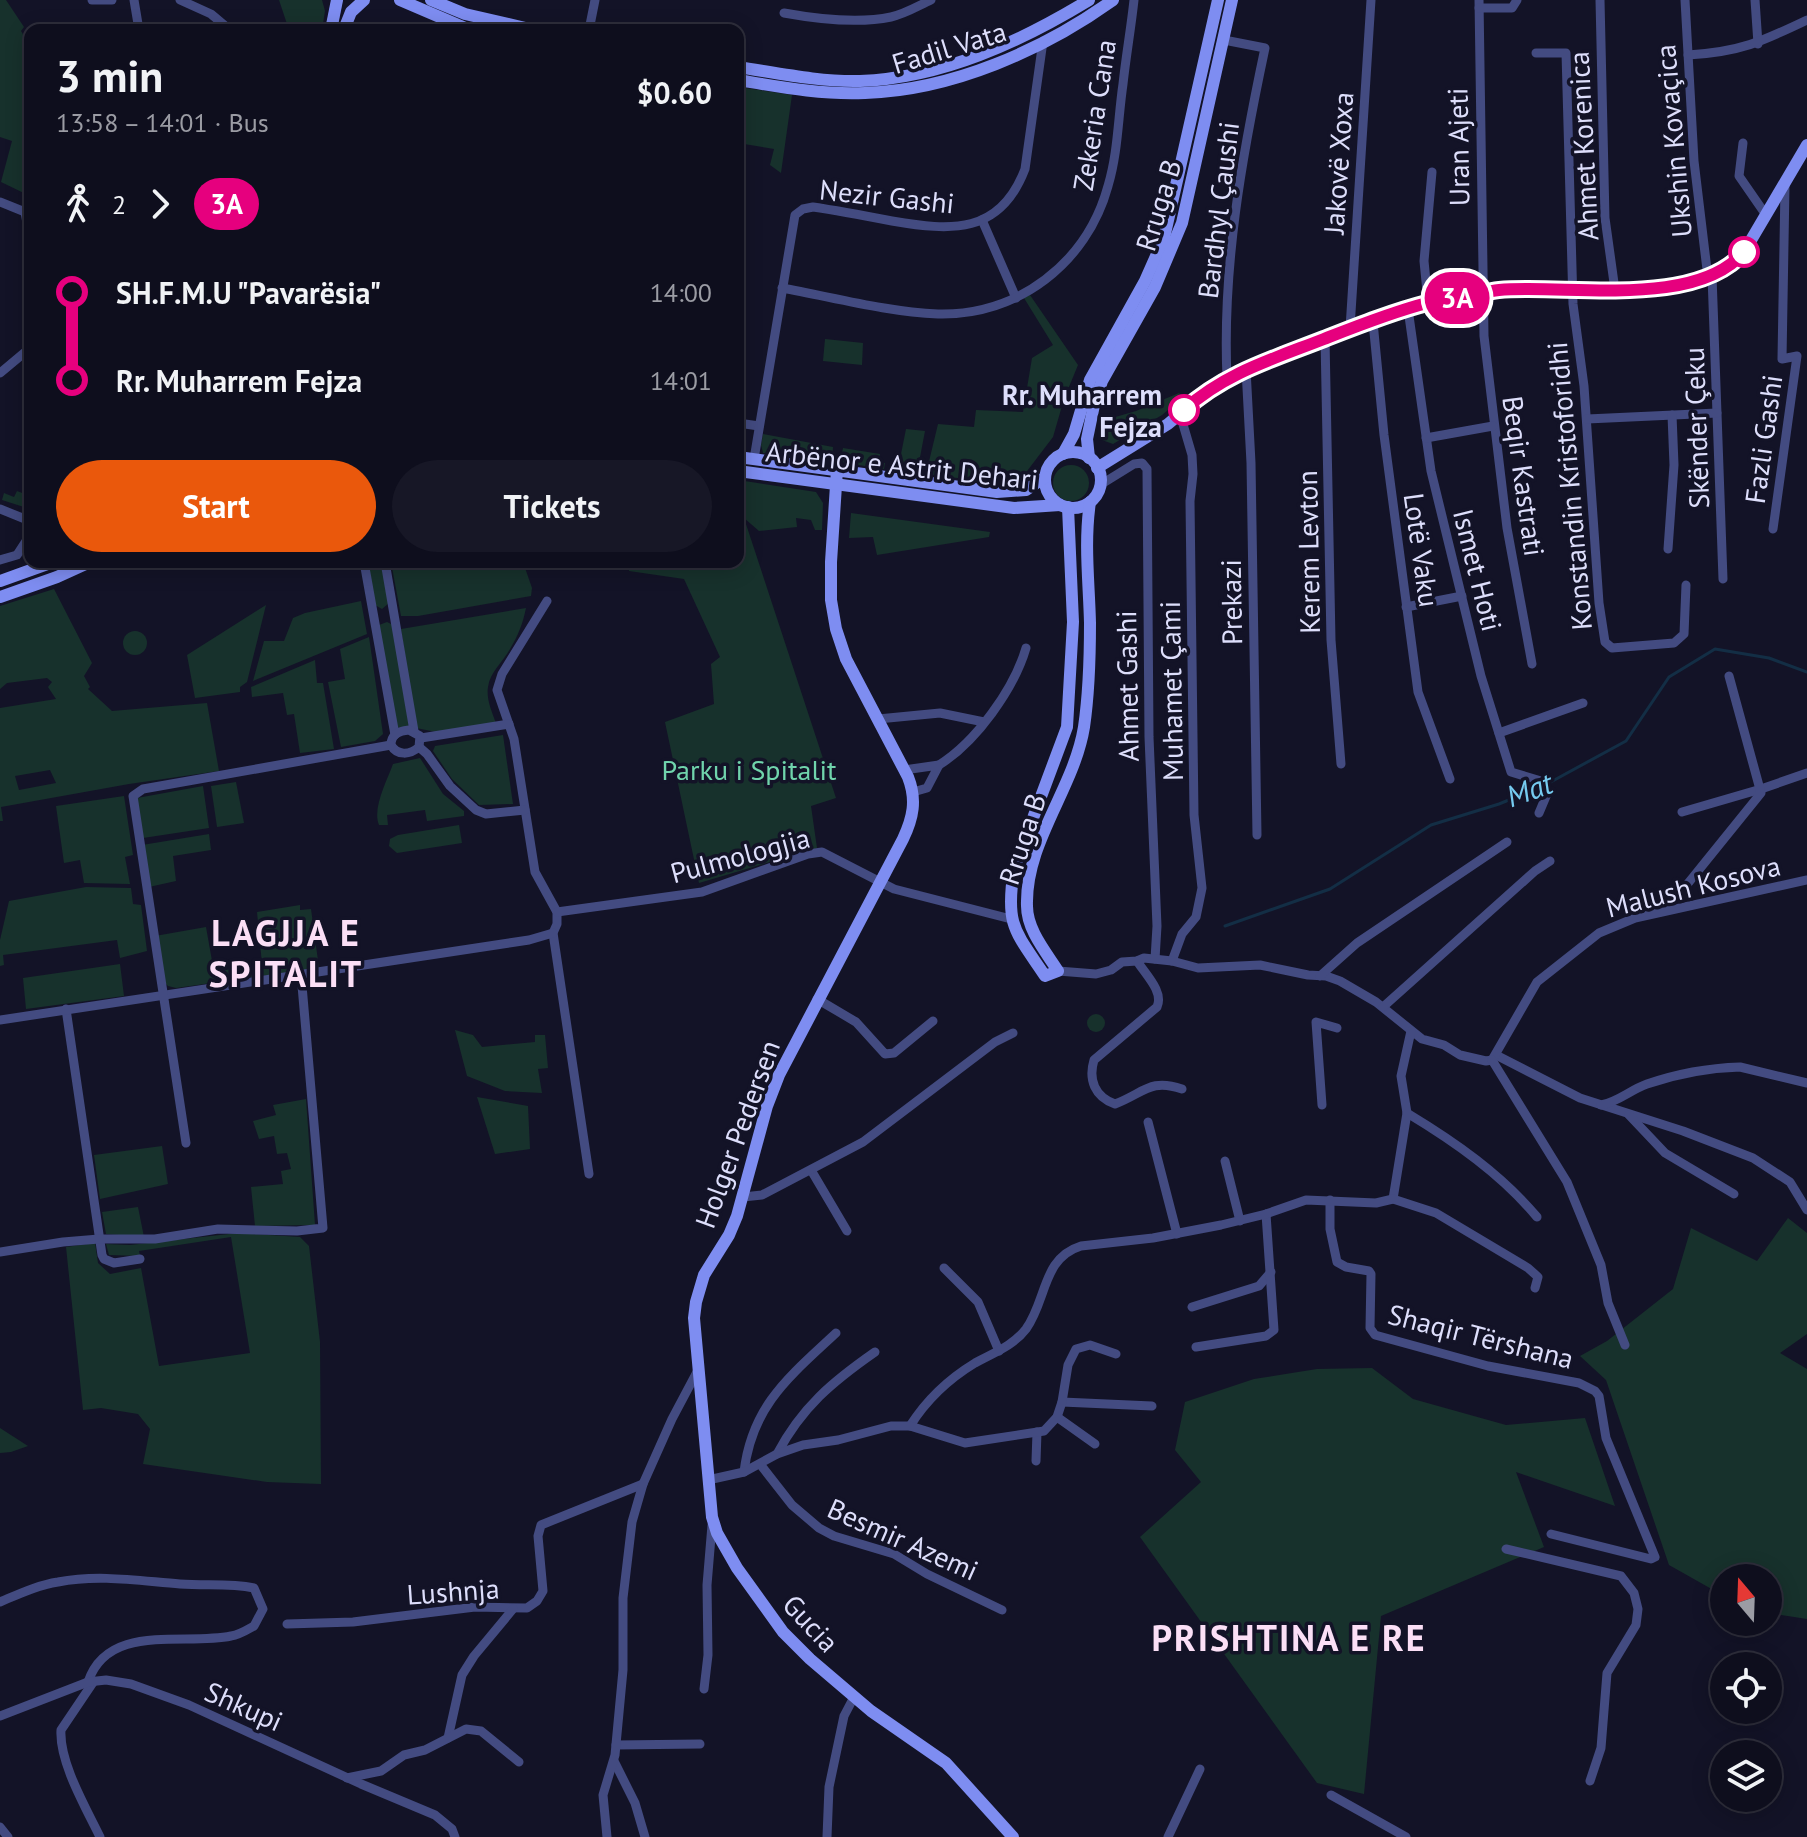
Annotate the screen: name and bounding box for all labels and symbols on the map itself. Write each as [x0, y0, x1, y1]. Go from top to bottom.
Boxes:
street label: Fadil Vata [887, 12, 1011, 82]
street label: Zekeria Cana [1064, 37, 1124, 193]
street label: Ukshin Kovaçica [1646, 43, 1700, 239]
street label: Ahmet Korenica [1560, 50, 1606, 242]
street label: Uran Ajeti [1438, 87, 1478, 207]
street label: Jakovë Xoxa [1315, 91, 1361, 236]
street label: Bardhyl Çaushi [1189, 119, 1247, 301]
street label: Rruga B [1127, 155, 1189, 255]
street label: Nezir Gashi [818, 171, 956, 221]
unlabelled marker [1729, 237, 1759, 267]
line badge: 3A [1421, 272, 1493, 324]
street label: Konstandin Kristoforidhi [1538, 340, 1600, 632]
street label: Skënder Çeku [1675, 347, 1717, 509]
street label: Fazli Gashi [1736, 372, 1790, 506]
place label: Rr. Muharrem Fejza [1002, 376, 1162, 445]
street label: Beqir Kastrati [1494, 393, 1554, 559]
marker: Rr. Muharrem Fejza [1169, 395, 1199, 425]
street label: Arbënor e Astrit Dehari [764, 432, 1040, 498]
street label: Kerem Levton [1288, 470, 1328, 634]
street label: Lotë Vaku [1396, 491, 1448, 609]
street label: Ismet Hoti [1445, 505, 1511, 635]
street label: Prekazi [1212, 559, 1250, 645]
street label: Muhamet Çami [1151, 601, 1191, 781]
street label: Ahmet Gashi [1107, 610, 1147, 762]
park label: Parku i Spitalit [661, 751, 837, 788]
water label: Mat [1500, 762, 1559, 815]
street label: Rruga B [990, 789, 1054, 889]
street label: Pulmologjia [666, 819, 814, 891]
street label: Malush Kosova [1602, 846, 1784, 926]
district label: LAGJJA E SPITALIT [209, 909, 363, 997]
street label: Holger Pedersen [686, 1035, 788, 1233]
street label: Shaqir Tërshana [1384, 1295, 1578, 1377]
street label: Besmir Azemi [822, 1489, 984, 1589]
north arrow [1710, 1564, 1782, 1636]
street label: Lushnja [405, 1569, 501, 1613]
street label: Gucia [775, 1586, 847, 1660]
district label: PRISHTINA E RE [1151, 1614, 1427, 1661]
street label: Shkupi [199, 1673, 289, 1739]

